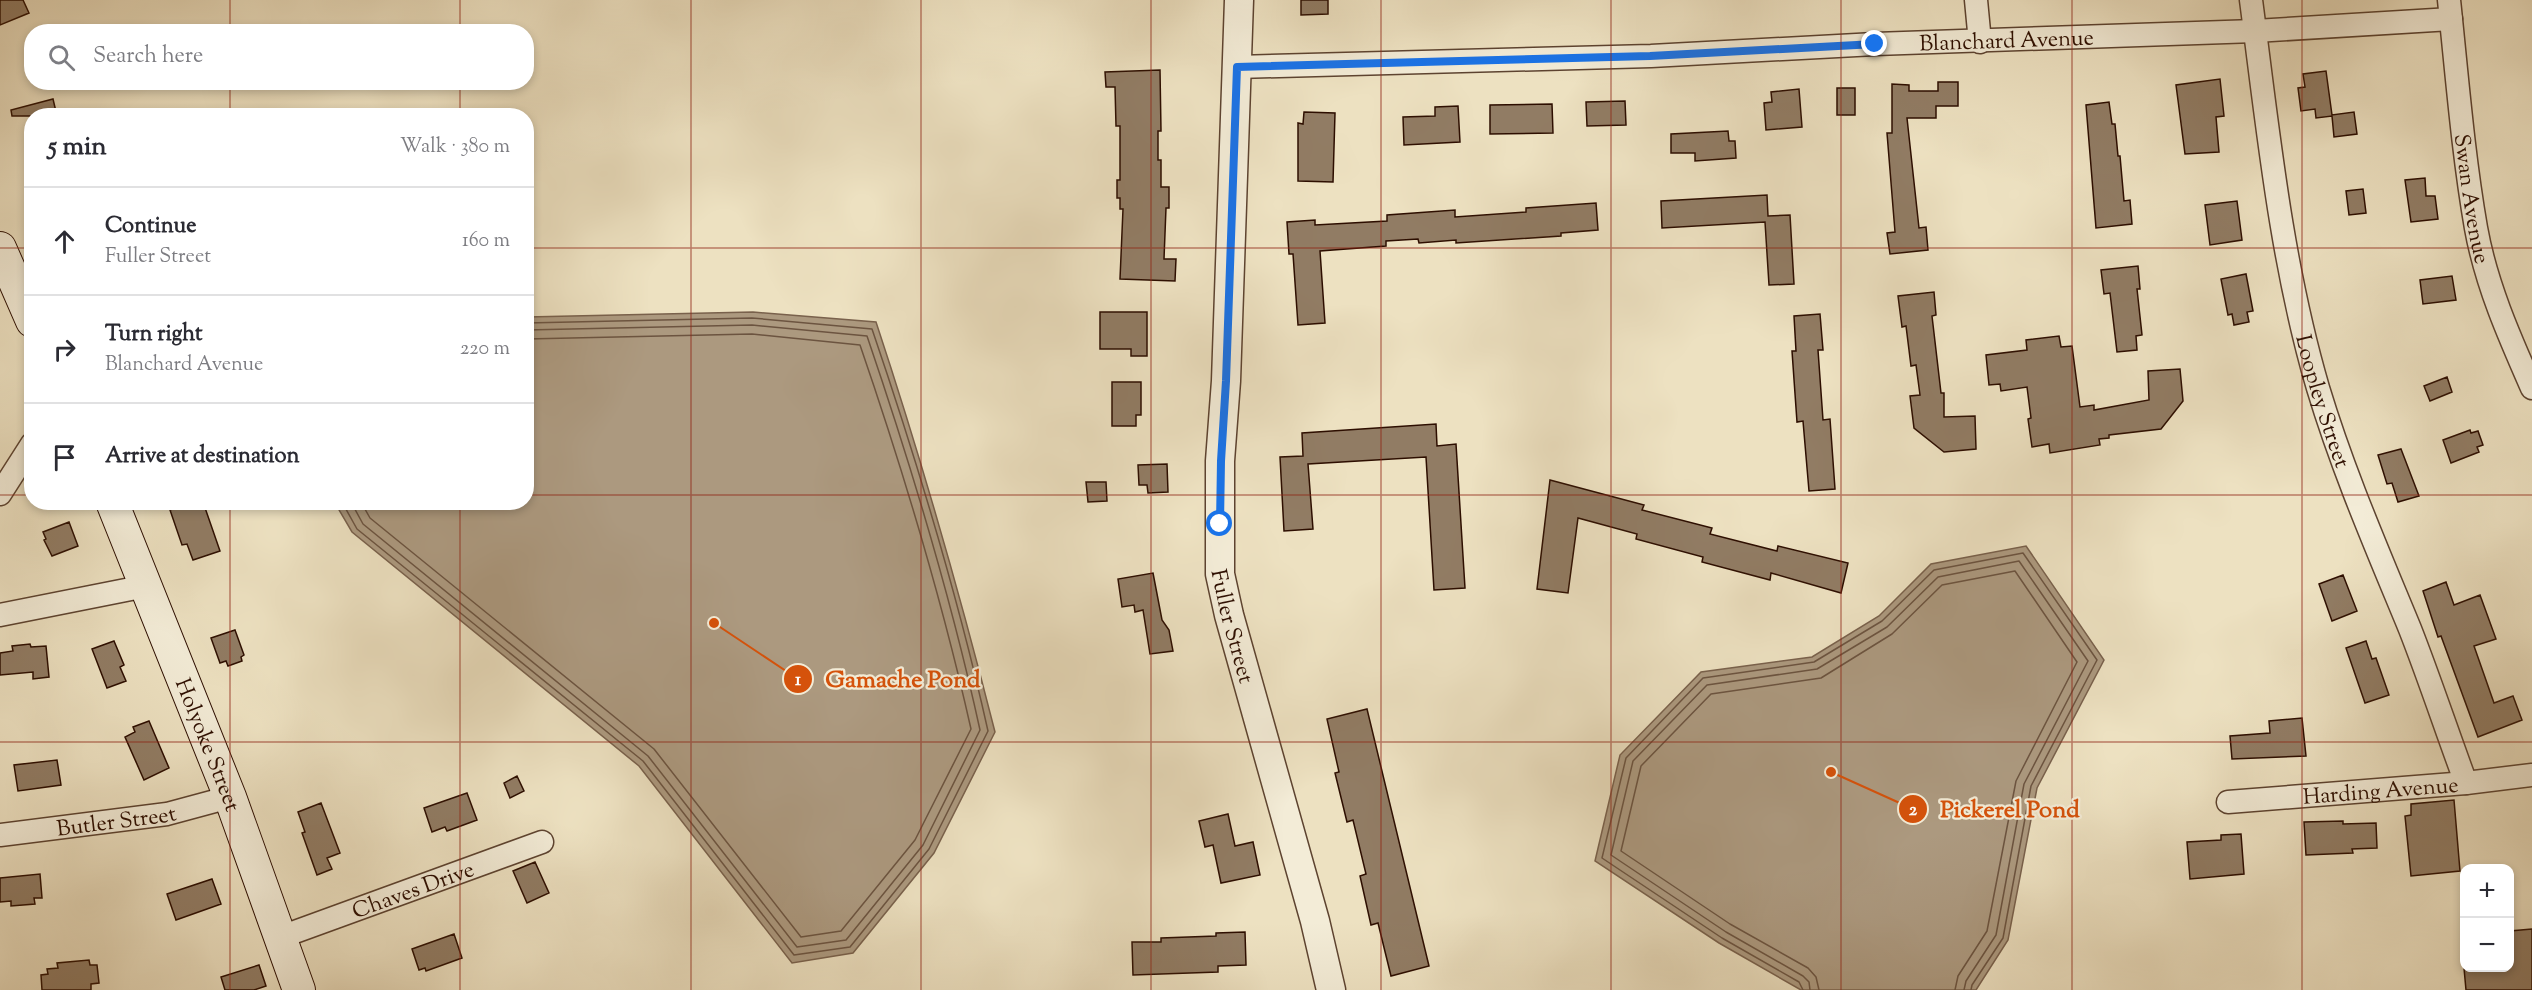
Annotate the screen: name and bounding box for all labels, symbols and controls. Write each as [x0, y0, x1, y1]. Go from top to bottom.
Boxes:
search box [24, 24, 534, 90]
street label: Blanchard Avenue [1919, 24, 2094, 61]
route end [1861, 30, 1887, 56]
icon: search [45, 41, 78, 74]
text: Search here [93, 41, 203, 73]
text: 5 min [48, 129, 107, 166]
street label: Swan Avenue [2444, 132, 2497, 268]
text: Walk · 380 m [400, 133, 510, 162]
text: Continue [105, 211, 196, 243]
icon: ahead [48, 225, 81, 258]
text: 160 m [462, 227, 510, 256]
text: Fuller Street [105, 243, 211, 272]
text: Turn right [105, 319, 202, 351]
street label: Loopley Street [2285, 332, 2357, 473]
icon: right [48, 333, 81, 366]
text: 220 m [460, 335, 510, 364]
text: Blanchard Avenue [105, 351, 263, 380]
icon: arrive [48, 441, 81, 474]
text: Arrive at destination [105, 441, 300, 473]
route start [1206, 510, 1232, 536]
street label: Fuller Street [1200, 567, 1261, 688]
callout: Gamache Pond [783, 658, 993, 700]
text: Gamache Pond [825, 664, 981, 698]
text: 1 [795, 668, 802, 694]
street label: Holyoke Street [165, 674, 247, 817]
street label: Harding Avenue [2302, 771, 2460, 815]
callout: Pickerel Pond [1898, 788, 2092, 830]
text: Pickerel Pond [1940, 794, 2080, 828]
text: 2 [1909, 798, 1918, 824]
street label: Butler Street [55, 799, 181, 847]
street label: Chaves Drive [348, 855, 479, 929]
map controls [2460, 864, 2514, 972]
button: + [2460, 864, 2514, 918]
button: − [2460, 918, 2514, 972]

